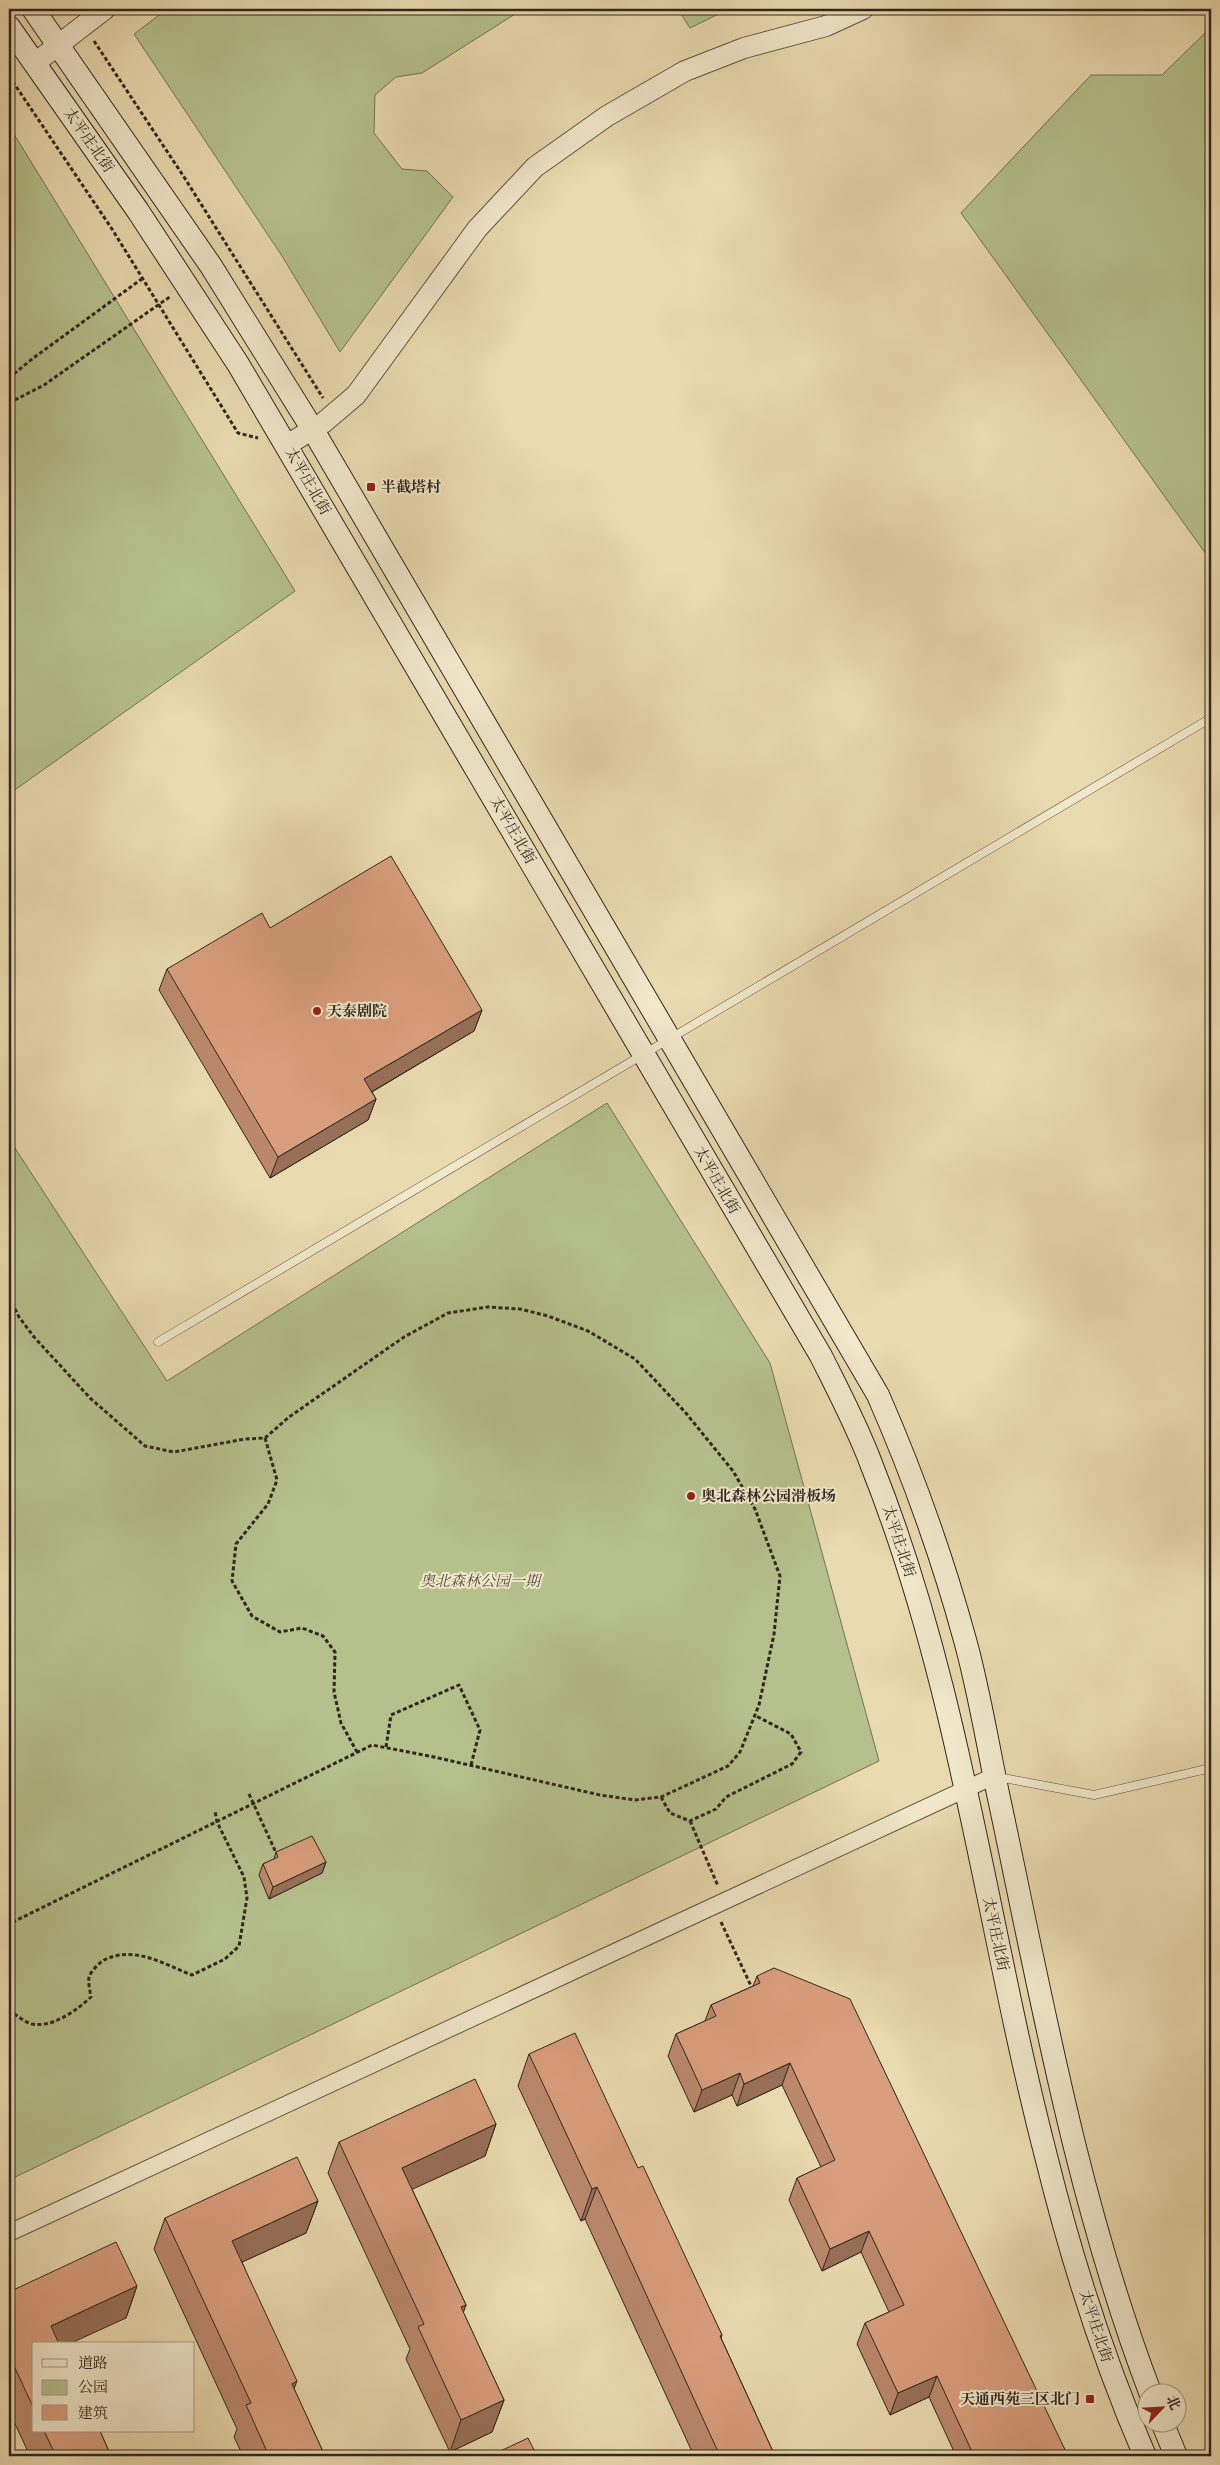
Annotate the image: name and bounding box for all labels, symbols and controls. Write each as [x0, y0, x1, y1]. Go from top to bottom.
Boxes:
street label: 太平庄北街 [59, 104, 118, 176]
street label: 太平庄北街 [281, 444, 335, 518]
place label: 半截塔村 [381, 478, 441, 497]
marker: 半截塔村 [365, 481, 377, 493]
street label: 太平庄北街 [486, 793, 540, 867]
place label: 天泰剧院 [327, 1002, 387, 1021]
marker: 天泰剧院 [311, 1005, 323, 1017]
street label: 太平庄北街 [690, 1143, 744, 1217]
place label: 奥北森林公园滑板场 [701, 1487, 836, 1506]
marker: 奥北森林公园滑板场 [685, 1490, 697, 1502]
street label: 太平庄北街 [878, 1503, 919, 1580]
park label: 奥北森林公园一期 [420, 1572, 543, 1591]
street label: 太平庄北街 [978, 1895, 1013, 1973]
street label: 太平庄北街 [1075, 2288, 1116, 2365]
legend [32, 2342, 195, 2432]
text: 道路 [78, 2354, 108, 2373]
text: 公园 [78, 2378, 108, 2397]
north arrow [1138, 2382, 1188, 2432]
place label: 天通西苑三区北门 [960, 2390, 1080, 2409]
marker: 天通西苑三区北门 [1084, 2393, 1096, 2405]
text: 北 [1163, 2393, 1184, 2413]
text: 建筑 [78, 2404, 108, 2423]

